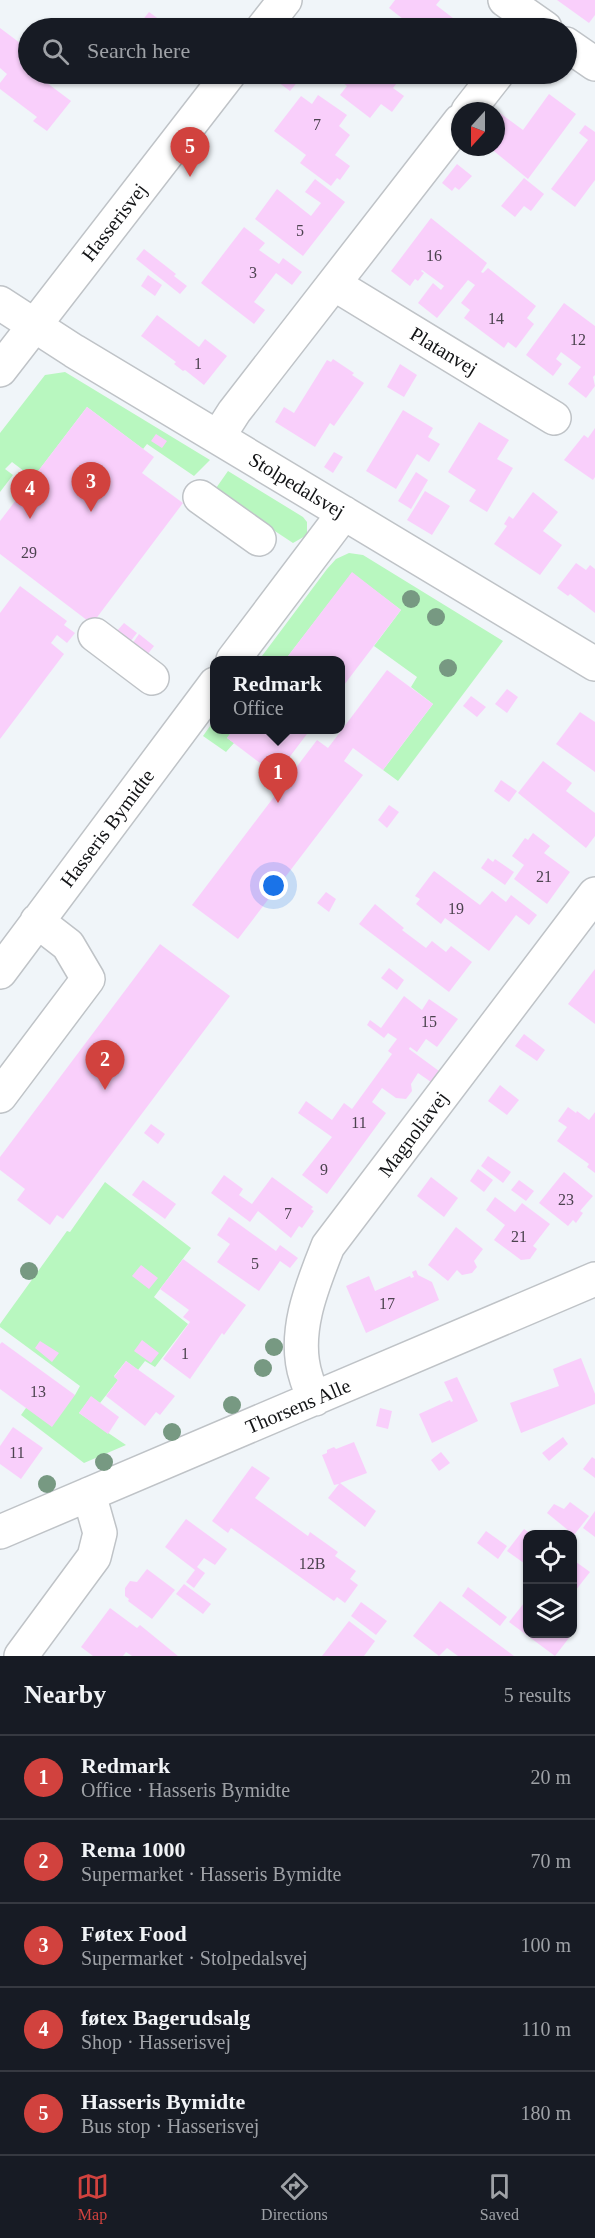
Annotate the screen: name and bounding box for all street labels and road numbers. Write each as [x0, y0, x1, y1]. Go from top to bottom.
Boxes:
street label: Hasserisvej [77, 179, 152, 266]
street label: Platanvej [406, 322, 482, 380]
street label: Stolpedalsvej [245, 448, 349, 523]
street label: Hasseris Bymidte [56, 765, 159, 892]
street label: Magnoliavej [374, 1087, 453, 1182]
street label: Thorsens Alle [242, 1374, 354, 1438]

